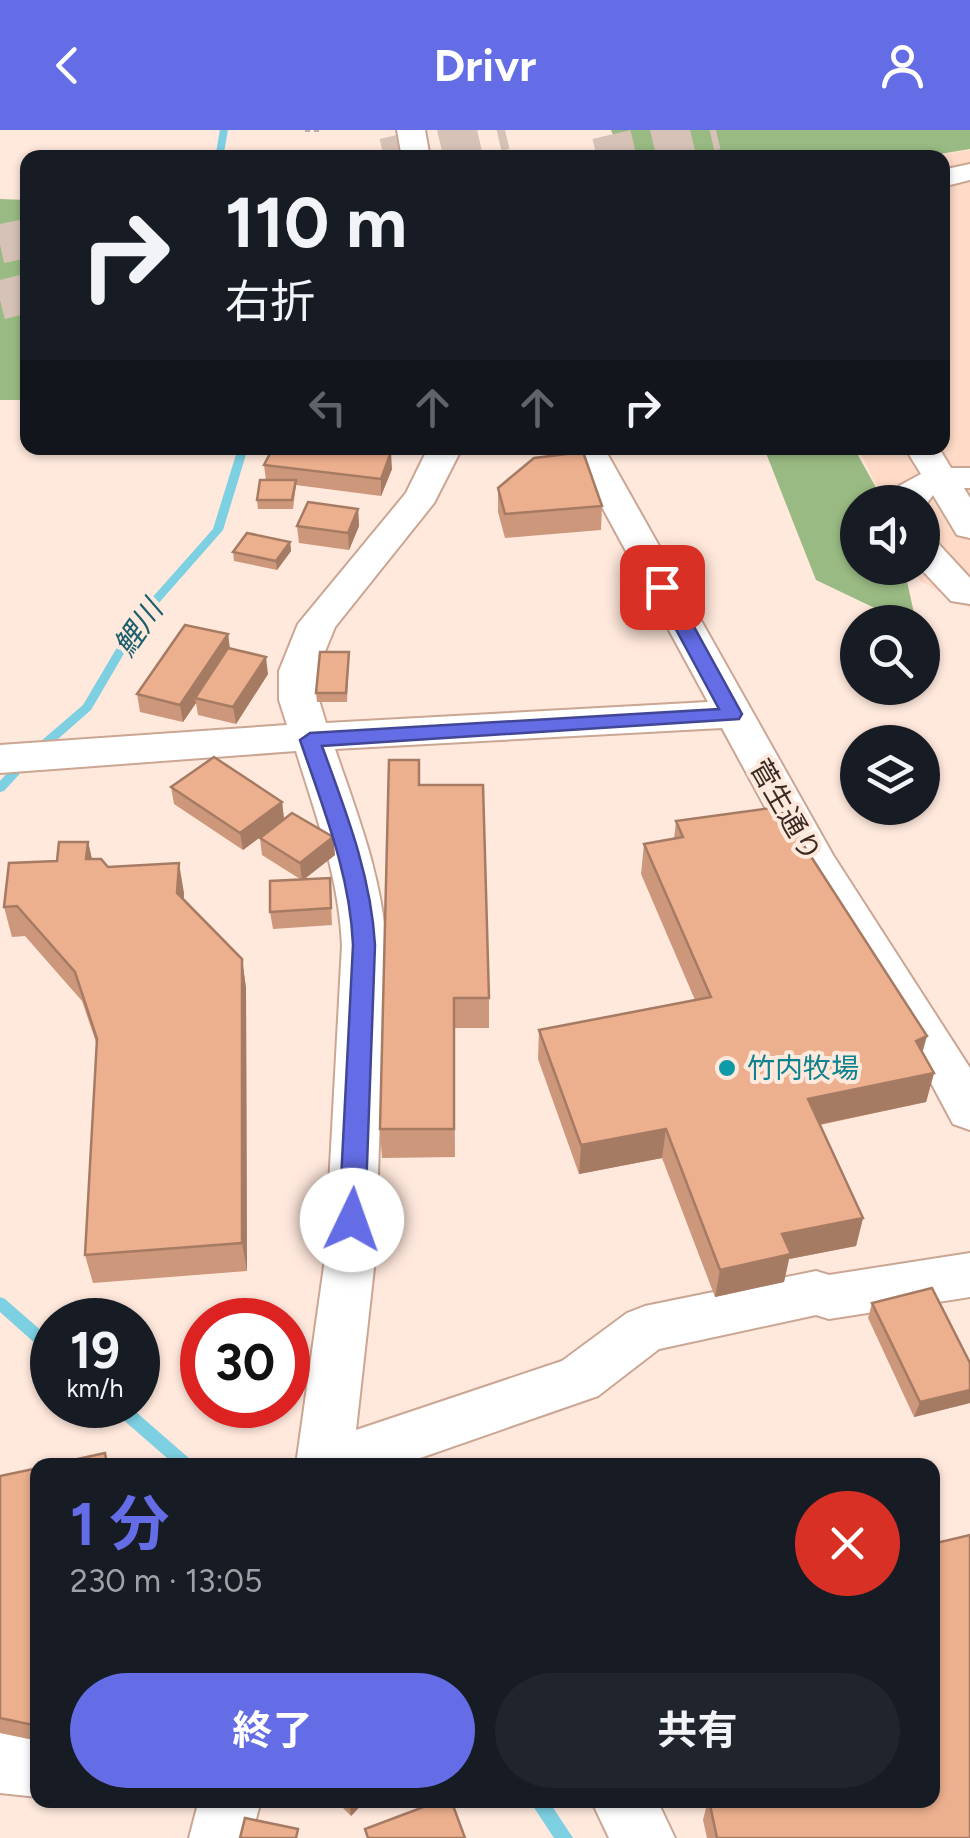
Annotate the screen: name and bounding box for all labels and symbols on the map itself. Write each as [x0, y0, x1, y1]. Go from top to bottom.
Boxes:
pin [620, 545, 705, 630]
water label: 鯉川 [106, 590, 172, 663]
street label: 菅生通り [743, 753, 829, 867]
place label: 竹内牧場 [747, 1051, 859, 1085]
marker: 竹内牧場 [716, 1057, 738, 1079]
position arrow [300, 1168, 404, 1272]
speed limit sign: 30 [180, 1298, 310, 1428]

